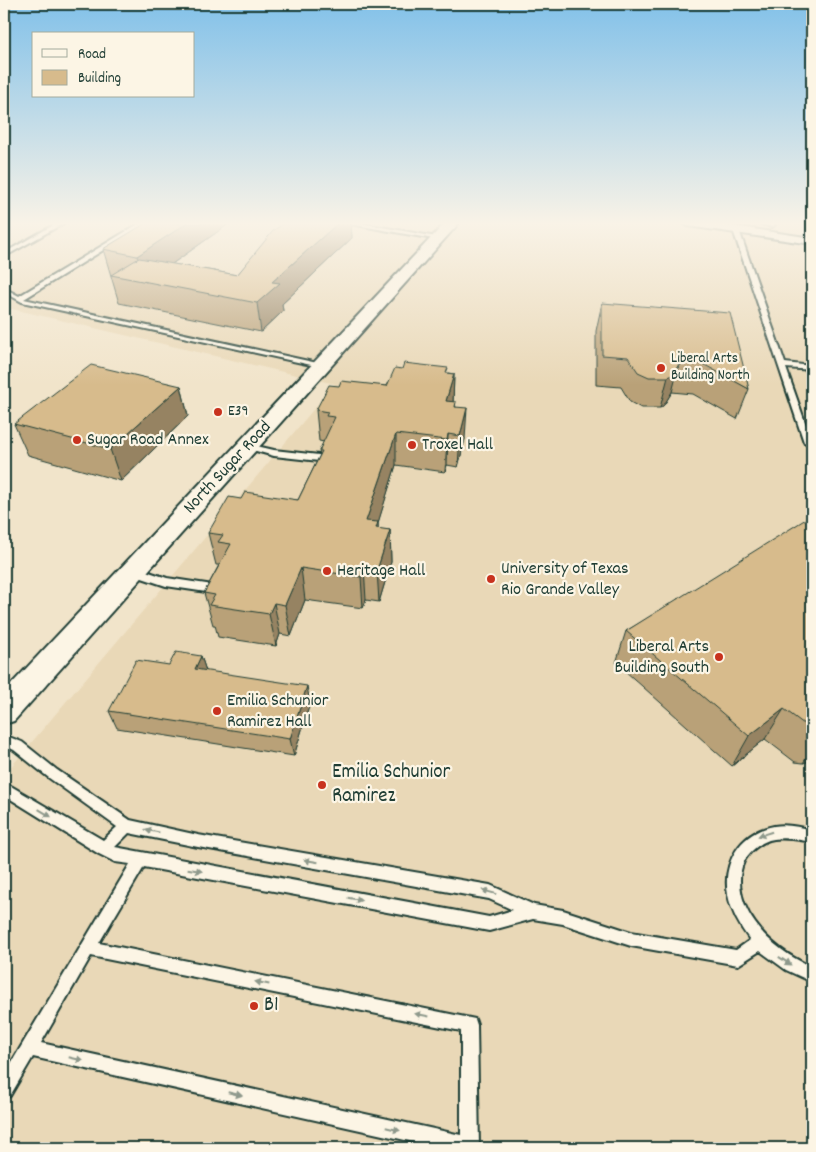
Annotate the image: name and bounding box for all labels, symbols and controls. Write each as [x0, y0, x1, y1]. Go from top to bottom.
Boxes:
legend [32, 32, 195, 98]
text: Road [78, 44, 106, 66]
text: Building [78, 68, 121, 90]
place label: Liberal Arts Building North [671, 348, 750, 387]
marker: Liberal Arts Building North [655, 362, 667, 374]
place label: E39 [228, 401, 248, 423]
marker: E39 [212, 406, 224, 418]
street label: North Sugar Road [178, 416, 278, 520]
place label: Sugar Road Annex [87, 428, 209, 453]
place label: Troxel Hall [422, 433, 494, 458]
marker: Sugar Road Annex [71, 434, 83, 446]
marker: Troxel Hall [406, 439, 418, 451]
place label: University of Texas Rio Grande Valley [501, 557, 629, 603]
place label: Heritage Hall [337, 559, 426, 584]
marker: Heritage Hall [321, 565, 333, 577]
marker: University of Texas Rio Grande Valley [485, 573, 497, 585]
place label: Liberal Arts Building South [614, 635, 709, 681]
marker: Liberal Arts Building South [713, 651, 725, 663]
place label: Emilia Schunior Ramirez Hall [227, 689, 329, 735]
marker: Emilia Schunior Ramirez Hall [211, 705, 223, 717]
place label: Emilia Schunior Ramirez [332, 758, 451, 812]
marker: Emilia Schunior Ramirez [316, 779, 328, 791]
one-way arrow [39, 809, 52, 818]
one-way arrow [143, 827, 159, 835]
one-way arrow [757, 831, 772, 839]
one-way arrow [303, 856, 319, 864]
one-way arrow [187, 866, 203, 874]
one-way arrow [481, 888, 496, 896]
one-way arrow [347, 896, 363, 904]
one-way arrow [778, 956, 792, 966]
one-way arrow [255, 979, 270, 987]
place label: B1 [264, 991, 279, 1021]
marker: B1 [248, 1000, 260, 1012]
one-way arrow [414, 1011, 429, 1019]
one-way arrow [69, 1055, 84, 1063]
one-way arrow [227, 1090, 242, 1098]
one-way arrow [386, 1125, 401, 1133]

